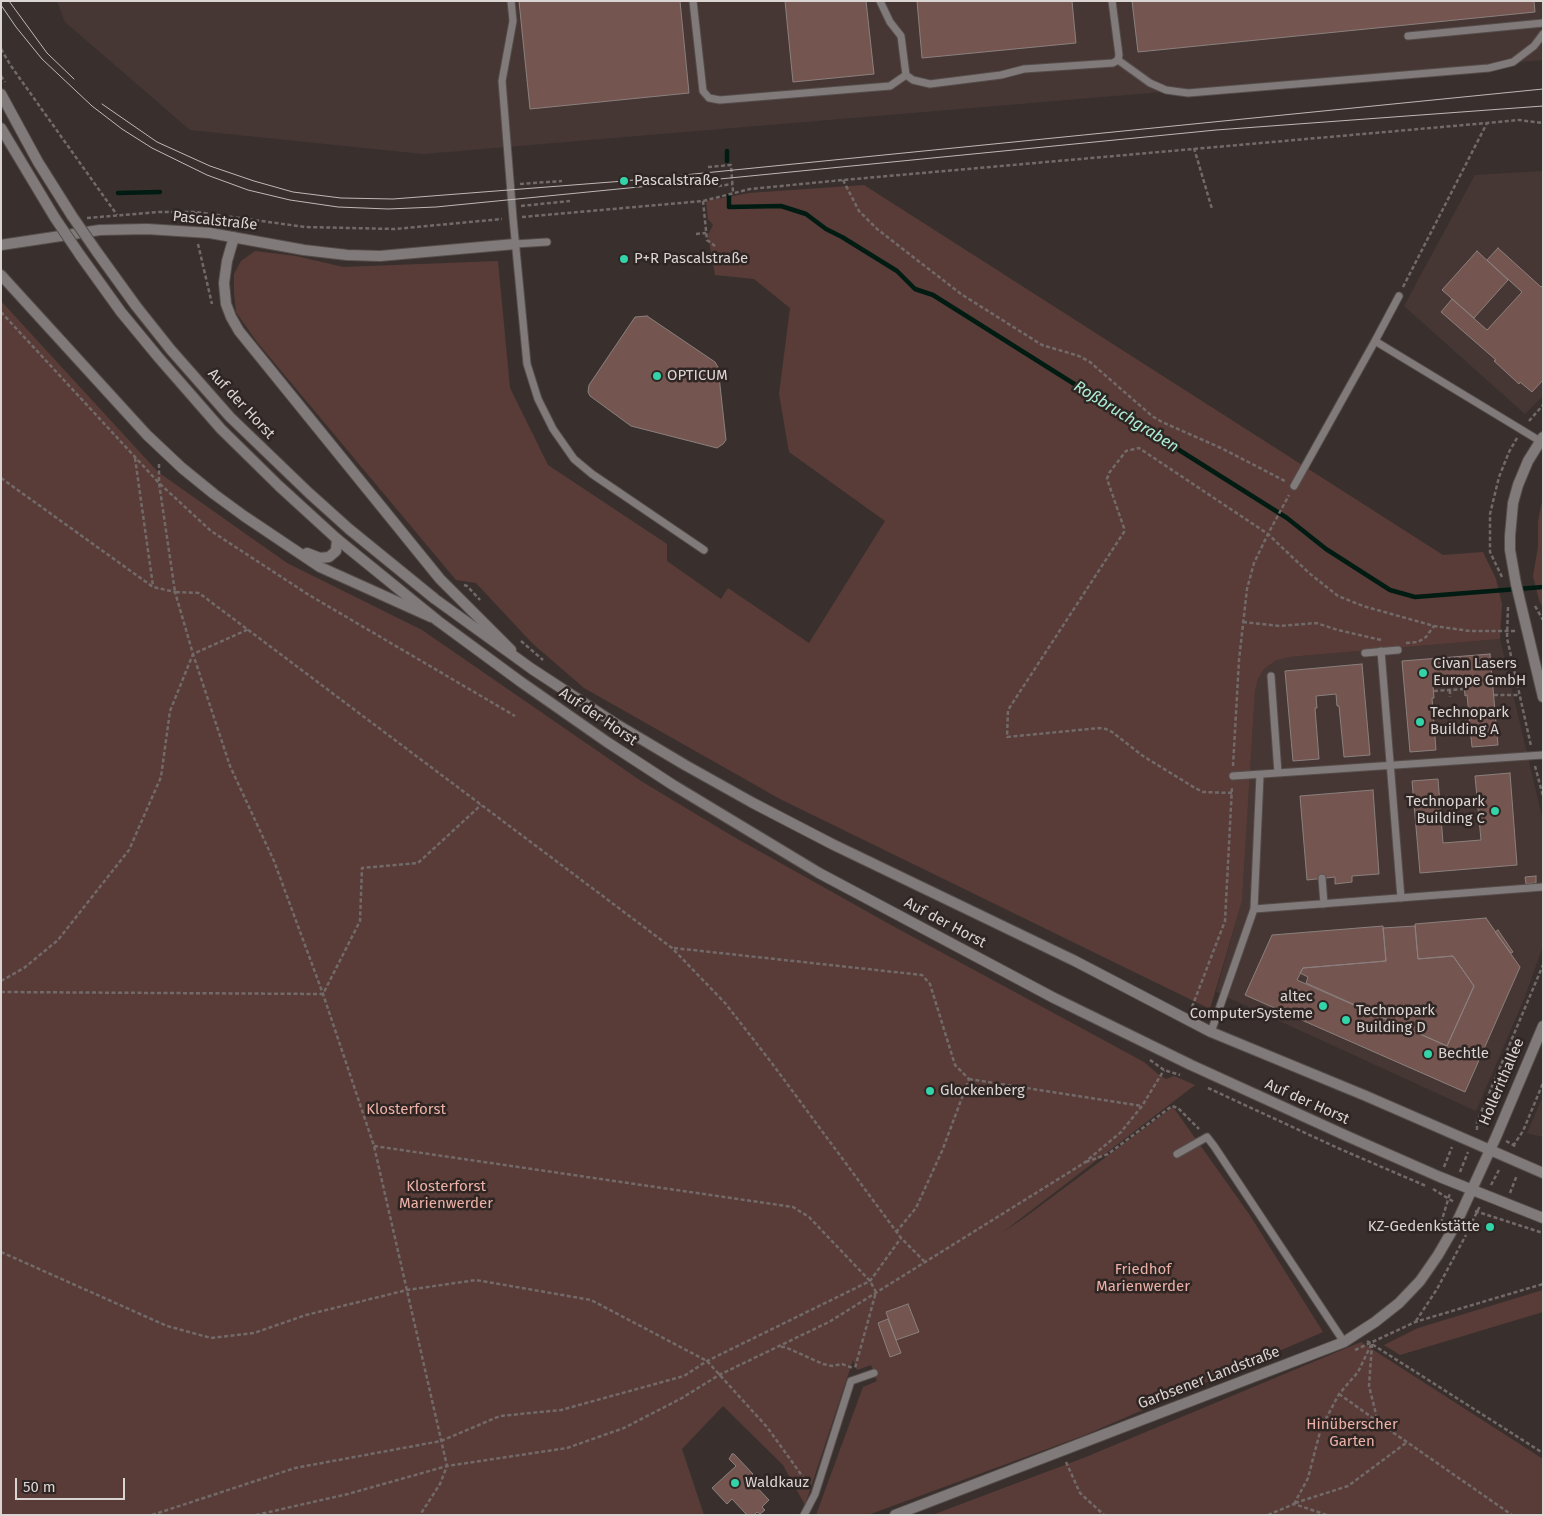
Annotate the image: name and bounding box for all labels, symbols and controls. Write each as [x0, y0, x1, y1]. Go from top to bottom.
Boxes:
place label: Pascalstraße [634, 172, 719, 190]
marker: Pascalstraße [618, 175, 630, 187]
street label: Pascalstraße [172, 208, 258, 234]
place label: P+R Pascalstraße [634, 250, 748, 268]
marker: P+R Pascalstraße [618, 253, 630, 265]
street label: Auf der Horst [204, 365, 278, 443]
place label: OPTICUM [667, 367, 728, 385]
marker: OPTICUM [651, 370, 663, 382]
water label: Roßbruchgraben [1070, 377, 1182, 457]
place label: Civan Lasers Europe GmbH [1433, 655, 1526, 690]
marker: Civan Lasers Europe GmbH [1417, 667, 1429, 679]
street label: Auf der Horst [556, 684, 640, 750]
place label: Technopark Building A [1430, 704, 1509, 739]
marker: Technopark Building A [1414, 716, 1426, 728]
place label: Technopark Building C [1406, 793, 1485, 828]
marker: Technopark Building C [1489, 805, 1501, 817]
street label: Auf der Horst [901, 894, 989, 952]
place label: altec ComputerSysteme [1190, 988, 1313, 1023]
marker: altec ComputerSysteme [1317, 1000, 1329, 1012]
place label: Technopark Building D [1356, 1002, 1435, 1037]
marker: Technopark Building D [1340, 1014, 1352, 1026]
street label: Hollerithallee [1476, 1036, 1528, 1128]
place label: Bechtle [1438, 1045, 1489, 1063]
marker: Bechtle [1422, 1048, 1434, 1060]
street label: Auf der Horst [1262, 1075, 1352, 1129]
place label: Glockenberg [940, 1082, 1025, 1100]
marker: Glockenberg [924, 1085, 936, 1097]
park label: Klosterforst [366, 1101, 446, 1119]
park label: Klosterforst Marienwerder [399, 1178, 493, 1213]
place label: KZ-Gedenkstätte [1368, 1218, 1480, 1236]
marker: KZ-Gedenkstätte [1484, 1221, 1496, 1233]
park label: Friedhof Marienwerder [1096, 1261, 1190, 1296]
street label: Garbsener Landstraße [1136, 1343, 1282, 1413]
park label: Hinüberscher Garten [1306, 1416, 1398, 1451]
scale bar [18, 1468, 128, 1500]
place label: Waldkauz [745, 1474, 809, 1492]
marker: Waldkauz [729, 1477, 741, 1489]
text: 50 m [23, 1478, 56, 1496]

